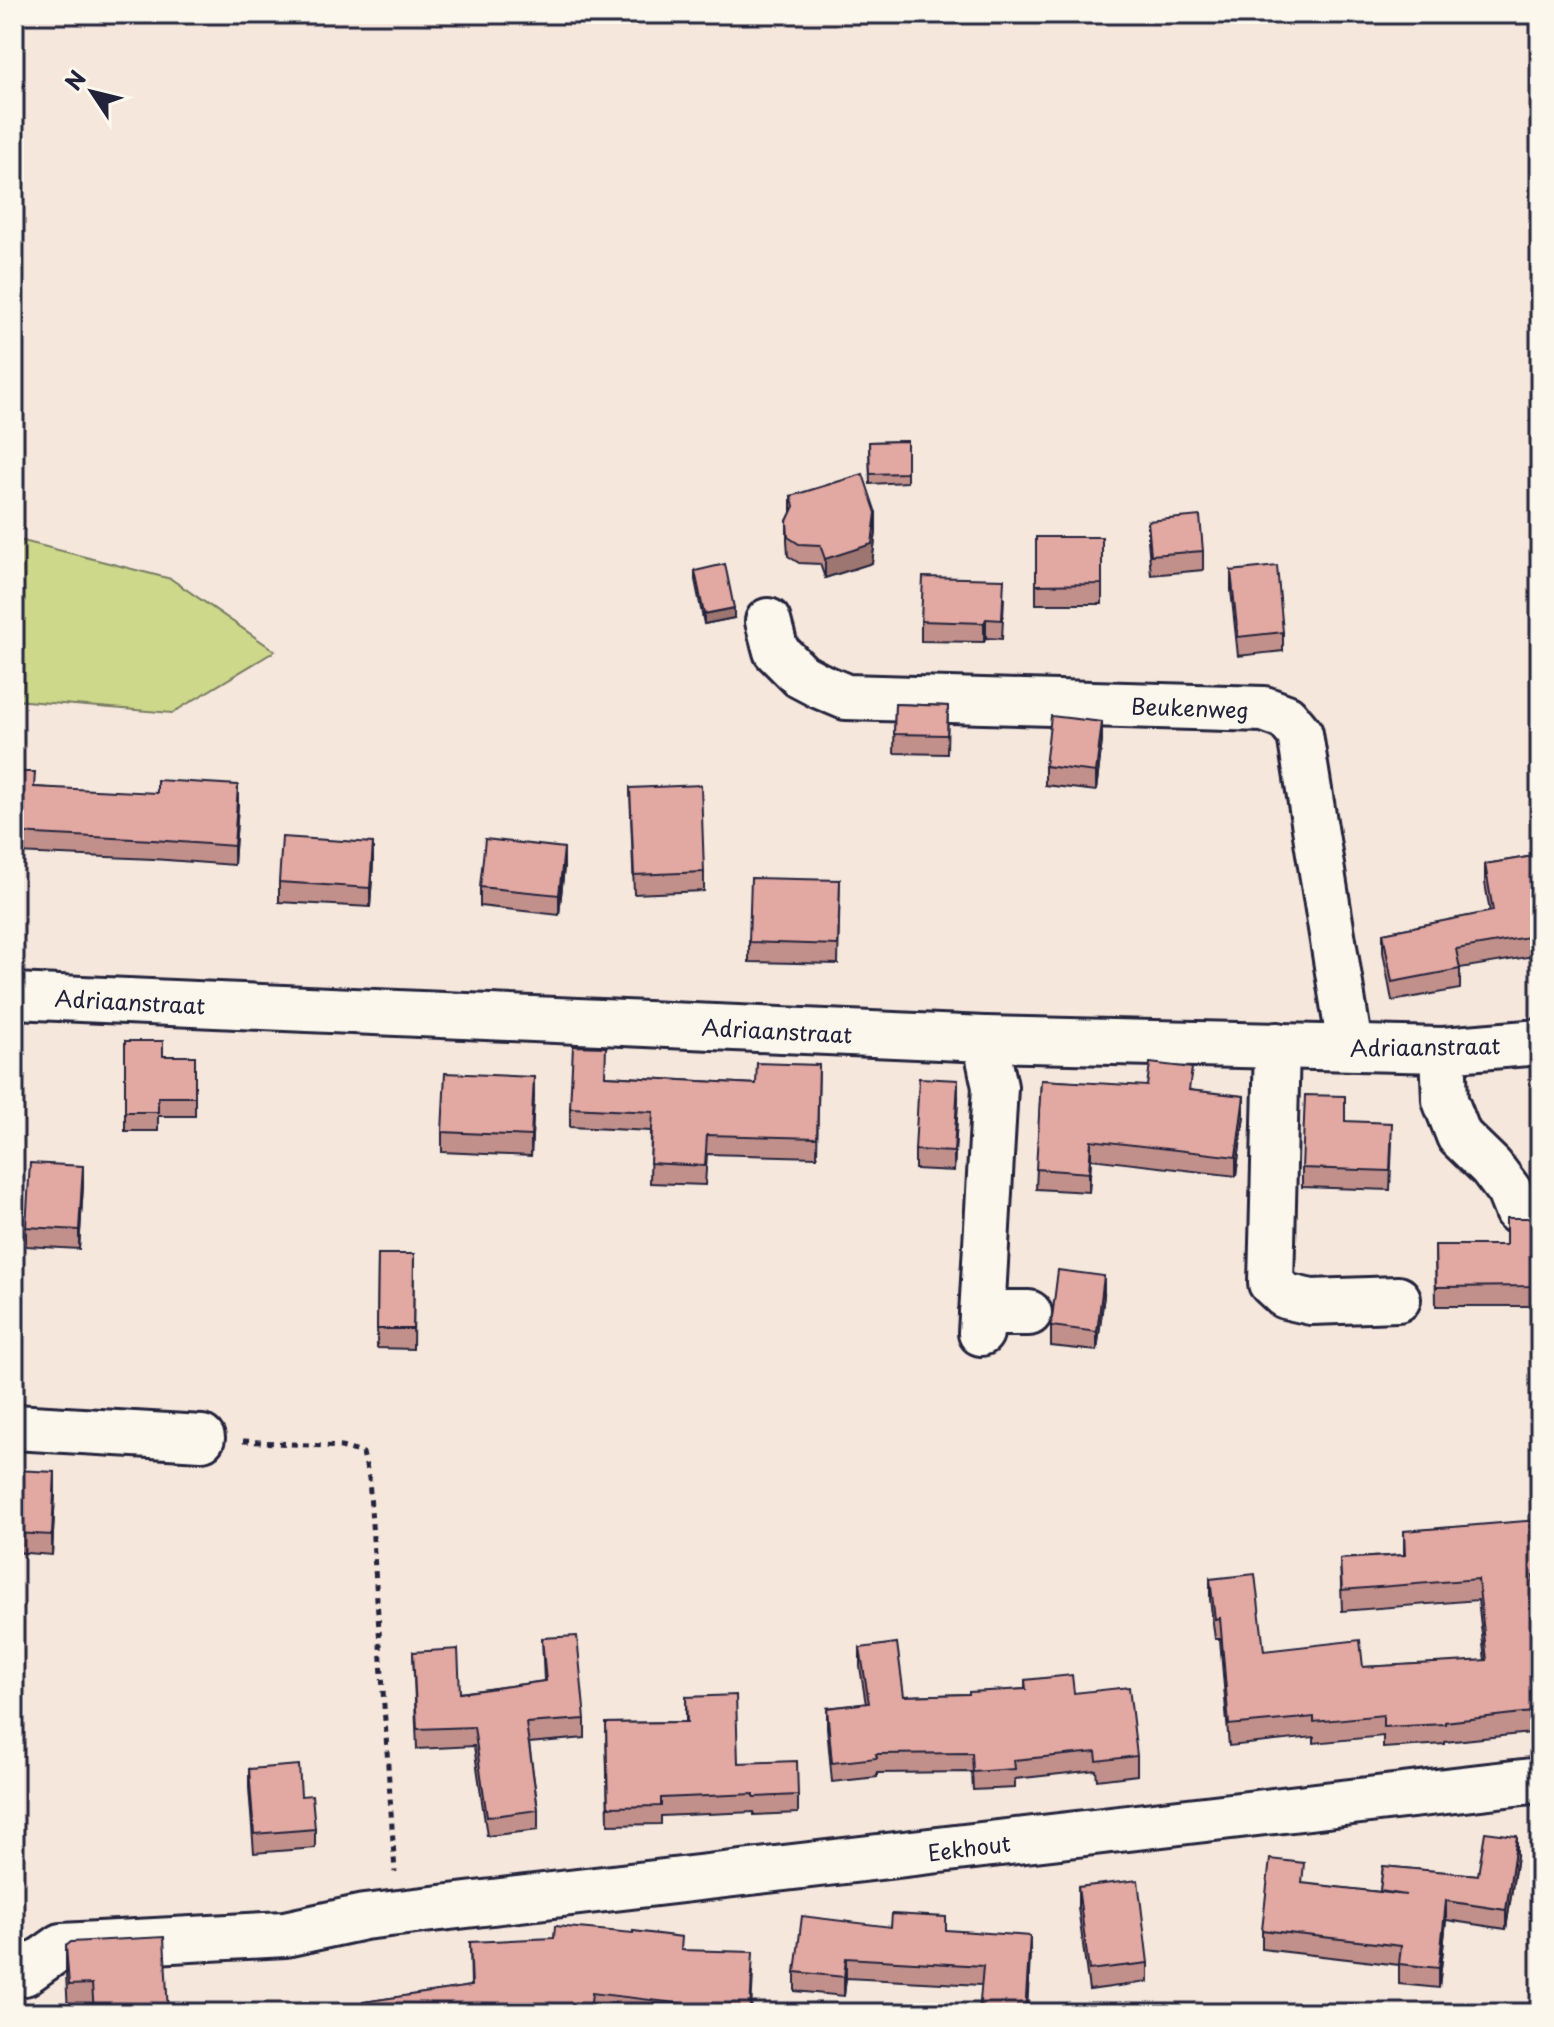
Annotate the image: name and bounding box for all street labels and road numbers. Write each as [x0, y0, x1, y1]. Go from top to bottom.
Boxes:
street label: Beukenweg [1130, 688, 1250, 726]
street label: Adriaanstraat [54, 981, 206, 1021]
street label: Adriaanstraat [701, 1010, 853, 1050]
street label: Adriaanstraat [1349, 1028, 1501, 1064]
street label: Eekhout [926, 1826, 1012, 1868]

